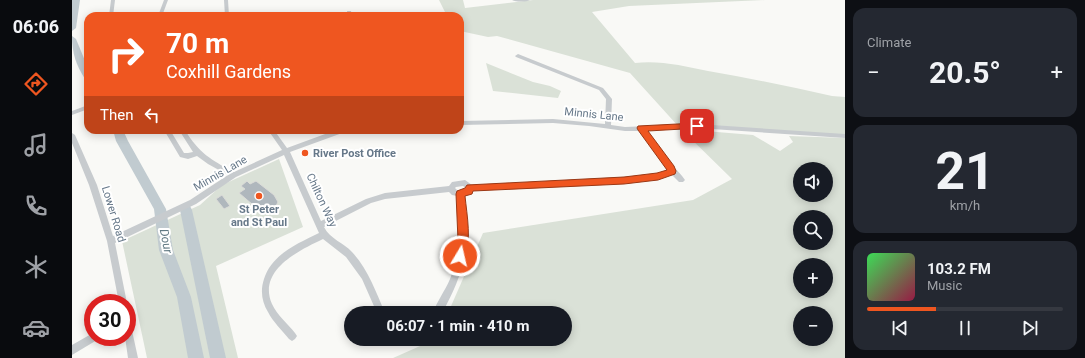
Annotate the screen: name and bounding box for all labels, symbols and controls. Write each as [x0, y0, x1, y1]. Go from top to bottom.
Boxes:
text: 06:06 [13, 16, 59, 37]
text: 70 m [166, 27, 229, 60]
icon: right [100, 28, 152, 80]
text: Climate [867, 35, 911, 50]
text: 20.5° [929, 55, 1001, 90]
text: − [867, 60, 880, 85]
text: + [1051, 60, 1063, 85]
text: Coxhill Gardens [166, 61, 291, 82]
icon: directions [22, 70, 50, 98]
icon: left [141, 104, 163, 126]
street label: Minnis Lane [564, 105, 624, 124]
text: Then [100, 106, 133, 124]
pin [680, 109, 714, 143]
icon: arrive [686, 115, 708, 137]
icon: music [22, 131, 50, 159]
text: 21 [935, 141, 995, 202]
place label: River Post Office [313, 147, 396, 160]
marker: River Post Office [300, 148, 310, 158]
street label: Minnis Lane [191, 153, 249, 194]
map controls [793, 162, 833, 346]
button: sound [793, 162, 833, 202]
street label: Chilton Way [303, 171, 340, 230]
street label: Lower Road [99, 185, 128, 244]
marker: St Peter and St Paul [254, 191, 264, 201]
icon: phone [22, 192, 50, 220]
text: km/h [950, 198, 980, 213]
place label: St Peter and St Paul [231, 203, 287, 229]
button: search [793, 210, 833, 250]
water label: Dour [157, 228, 175, 255]
position arrow [439, 235, 481, 277]
icon: climate [22, 253, 50, 281]
button: + [793, 258, 833, 298]
text: 103.2 FM [927, 260, 991, 278]
text: Music [927, 278, 962, 293]
speed limit sign: 30 [84, 294, 136, 346]
button: − [793, 306, 833, 346]
icon: car [22, 314, 50, 342]
text: 06:07 · 1 min · 410 m [387, 317, 529, 335]
icon: previous [889, 317, 911, 339]
icon: pause [954, 317, 976, 339]
icon: next [1019, 317, 1041, 339]

